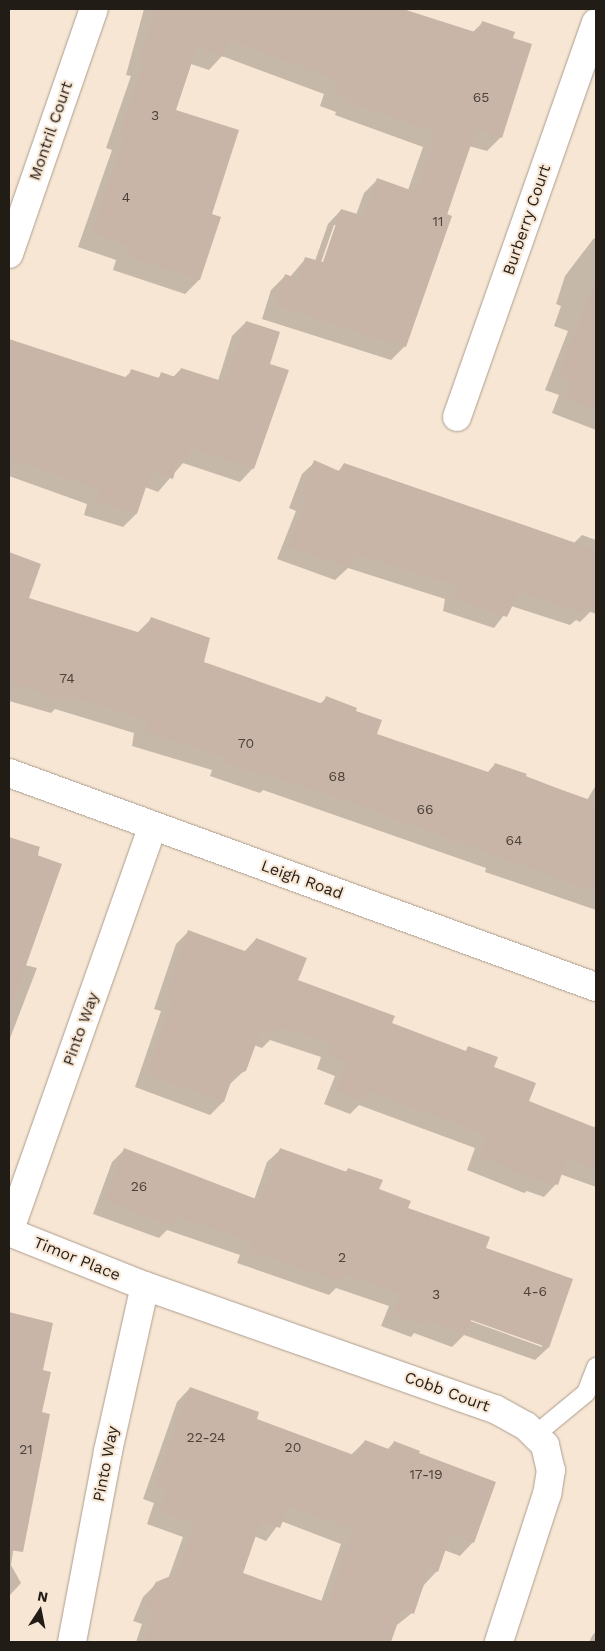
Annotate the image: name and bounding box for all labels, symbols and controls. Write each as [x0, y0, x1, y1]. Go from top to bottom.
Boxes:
street label: Montril Court [25, 79, 77, 183]
house number: 65 [473, 89, 489, 105]
house number: 3 [151, 107, 159, 123]
street label: Burberry Court [499, 162, 555, 278]
house number: 4 [122, 189, 130, 205]
house number: 11 [433, 213, 443, 229]
house number: 74 [59, 670, 75, 686]
house number: 70 [238, 735, 254, 751]
house number: 68 [328, 768, 346, 784]
house number: 66 [416, 801, 434, 817]
house number: 64 [505, 832, 523, 848]
street label: Leigh Road [258, 856, 346, 904]
street label: Pinto Way [59, 989, 103, 1069]
house number: 26 [131, 1178, 147, 1194]
street label: Timor Place [31, 1233, 123, 1285]
house number: 2 [338, 1249, 346, 1265]
house number: 4-6 [523, 1283, 547, 1299]
house number: 3 [432, 1286, 440, 1302]
street label: Cobb Court [402, 1368, 492, 1416]
street label: Pinto Way [89, 1424, 123, 1504]
house number: 22-24 [187, 1429, 225, 1445]
house number: 20 [285, 1439, 301, 1455]
house number: 21 [19, 1441, 33, 1457]
house number: 17-19 [409, 1466, 443, 1482]
north arrow [15, 1586, 65, 1636]
text: N [36, 1587, 49, 1605]

